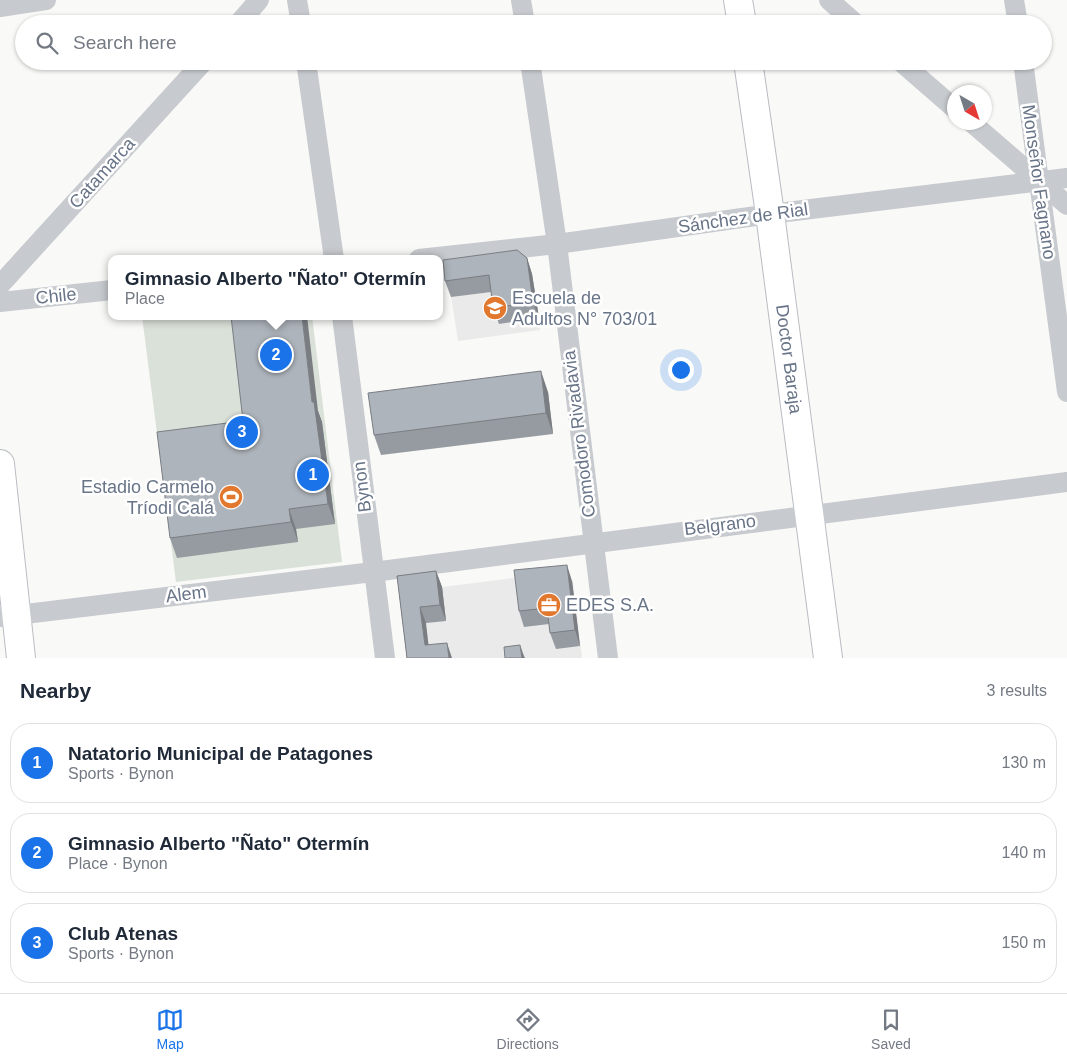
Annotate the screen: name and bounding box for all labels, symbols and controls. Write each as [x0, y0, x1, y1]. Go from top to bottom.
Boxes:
search box [15, 15, 1052, 70]
icon: search [33, 29, 61, 57]
text: Search here [73, 32, 177, 53]
north arrow [947, 85, 992, 130]
street label: Monseñor Fagnano [1018, 103, 1060, 261]
street label: Catamarca [65, 133, 140, 212]
street label: Sánchez de Rial [677, 199, 809, 237]
popup [108, 255, 443, 320]
text: Gimnasio Alberto "Ñato" Otermín [125, 268, 426, 289]
street label: Chile [35, 284, 77, 308]
place label: Escuela de Adultos N° 703/01 [512, 288, 657, 329]
text: Place [125, 290, 165, 307]
school or university icon: Escuela de Adultos N° 703/01 [482, 295, 508, 321]
street label: Doctor Baraja [772, 303, 806, 416]
pin: 2 [260, 336, 292, 374]
street label: Comodoro Rivadavia [559, 348, 599, 519]
your location [668, 357, 694, 383]
pin: 3 [226, 413, 258, 451]
pin: 1 [297, 456, 329, 494]
street label: Bynon [349, 460, 375, 514]
place label: Estadio Carmelo Tríodi Calá [81, 477, 215, 518]
sports icon: Estadio Carmelo Tríodi Calá [218, 484, 244, 510]
street label: Belgrano [683, 511, 757, 539]
street label: Alem [164, 582, 208, 606]
office icon: EDES S.A. [536, 592, 562, 618]
place label: EDES S.A. [566, 595, 654, 615]
text: Nearby [20, 679, 91, 702]
text: 3 results [987, 682, 1047, 699]
text: Natatorio Municipal de Patagones [68, 743, 373, 764]
text: 1 [33, 754, 41, 771]
text: 130 m [1002, 754, 1046, 771]
text: Sports · Bynon [68, 765, 174, 782]
text: Gimnasio Alberto "Ñato" Otermín [68, 833, 369, 854]
text: 2 [33, 844, 41, 861]
text: 140 m [1002, 844, 1046, 861]
text: Place · Bynon [68, 855, 168, 872]
text: Club Atenas [68, 923, 178, 944]
text: 3 [33, 934, 41, 951]
text: 150 m [1002, 934, 1046, 951]
text: Sports · Bynon [68, 945, 174, 962]
tab: Map [156, 1006, 184, 1052]
tab: Directions [497, 1006, 559, 1052]
tab: Saved [871, 1006, 911, 1052]

